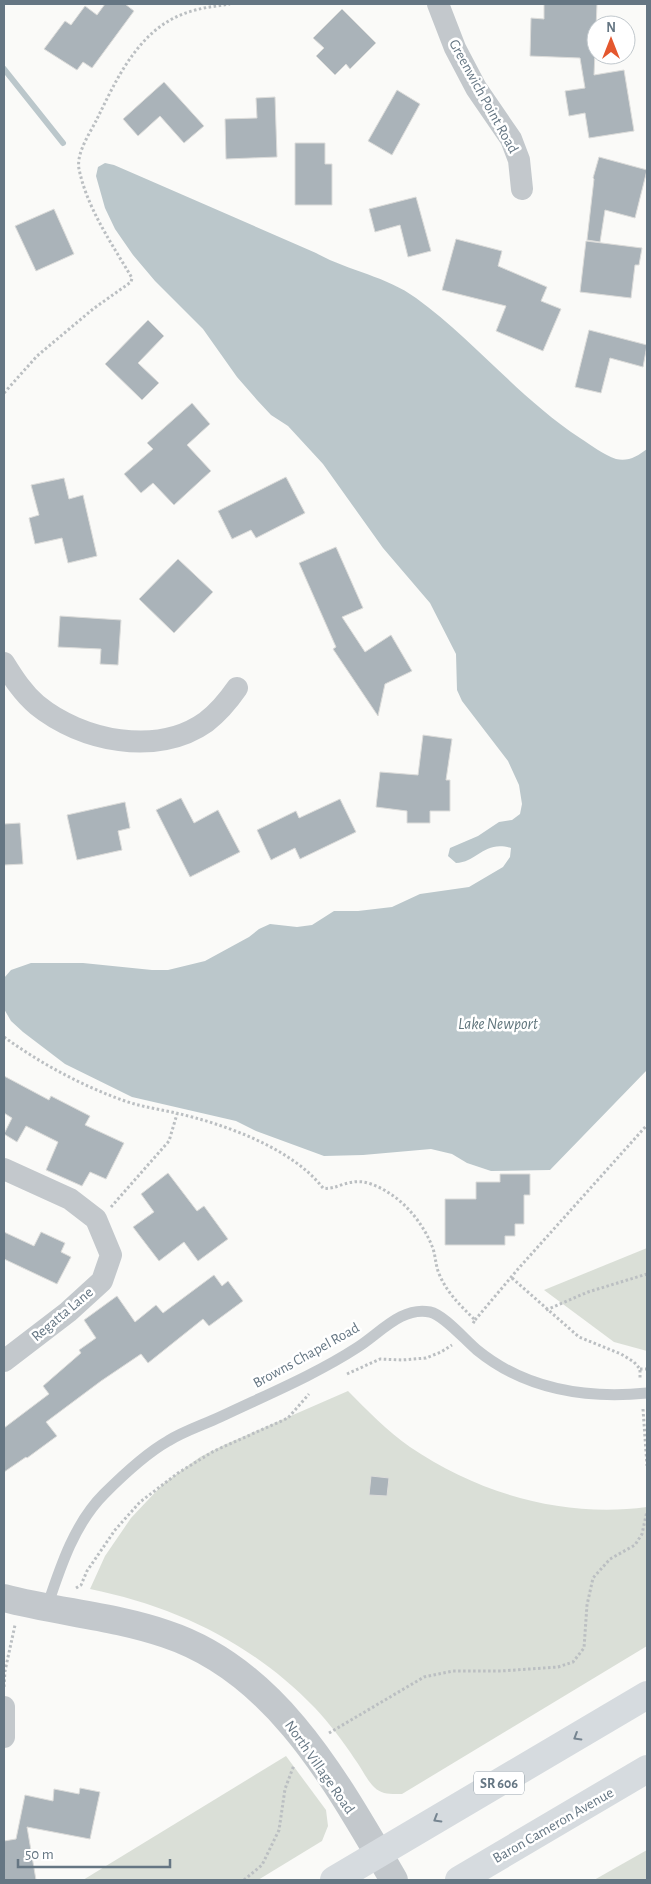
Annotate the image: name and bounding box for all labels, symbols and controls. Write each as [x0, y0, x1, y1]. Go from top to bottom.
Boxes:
north arrow [586, 15, 636, 65]
text: N [606, 21, 616, 35]
street label: Greenwich Point Road [446, 37, 521, 156]
water label: Lake Newport [458, 1016, 539, 1033]
street label: Regatta Lane [29, 1284, 96, 1344]
street label: Browns Chapel Road [251, 1320, 362, 1391]
street label: North Village Road [282, 1718, 357, 1817]
one-way arrow [573, 1730, 582, 1740]
road number: SR 606 [474, 1772, 524, 1795]
street label: Baron Cameron Avenue [490, 1785, 616, 1866]
one-way arrow [433, 1813, 442, 1823]
scale bar [18, 1836, 170, 1868]
text: 50 m [25, 1847, 54, 1862]

